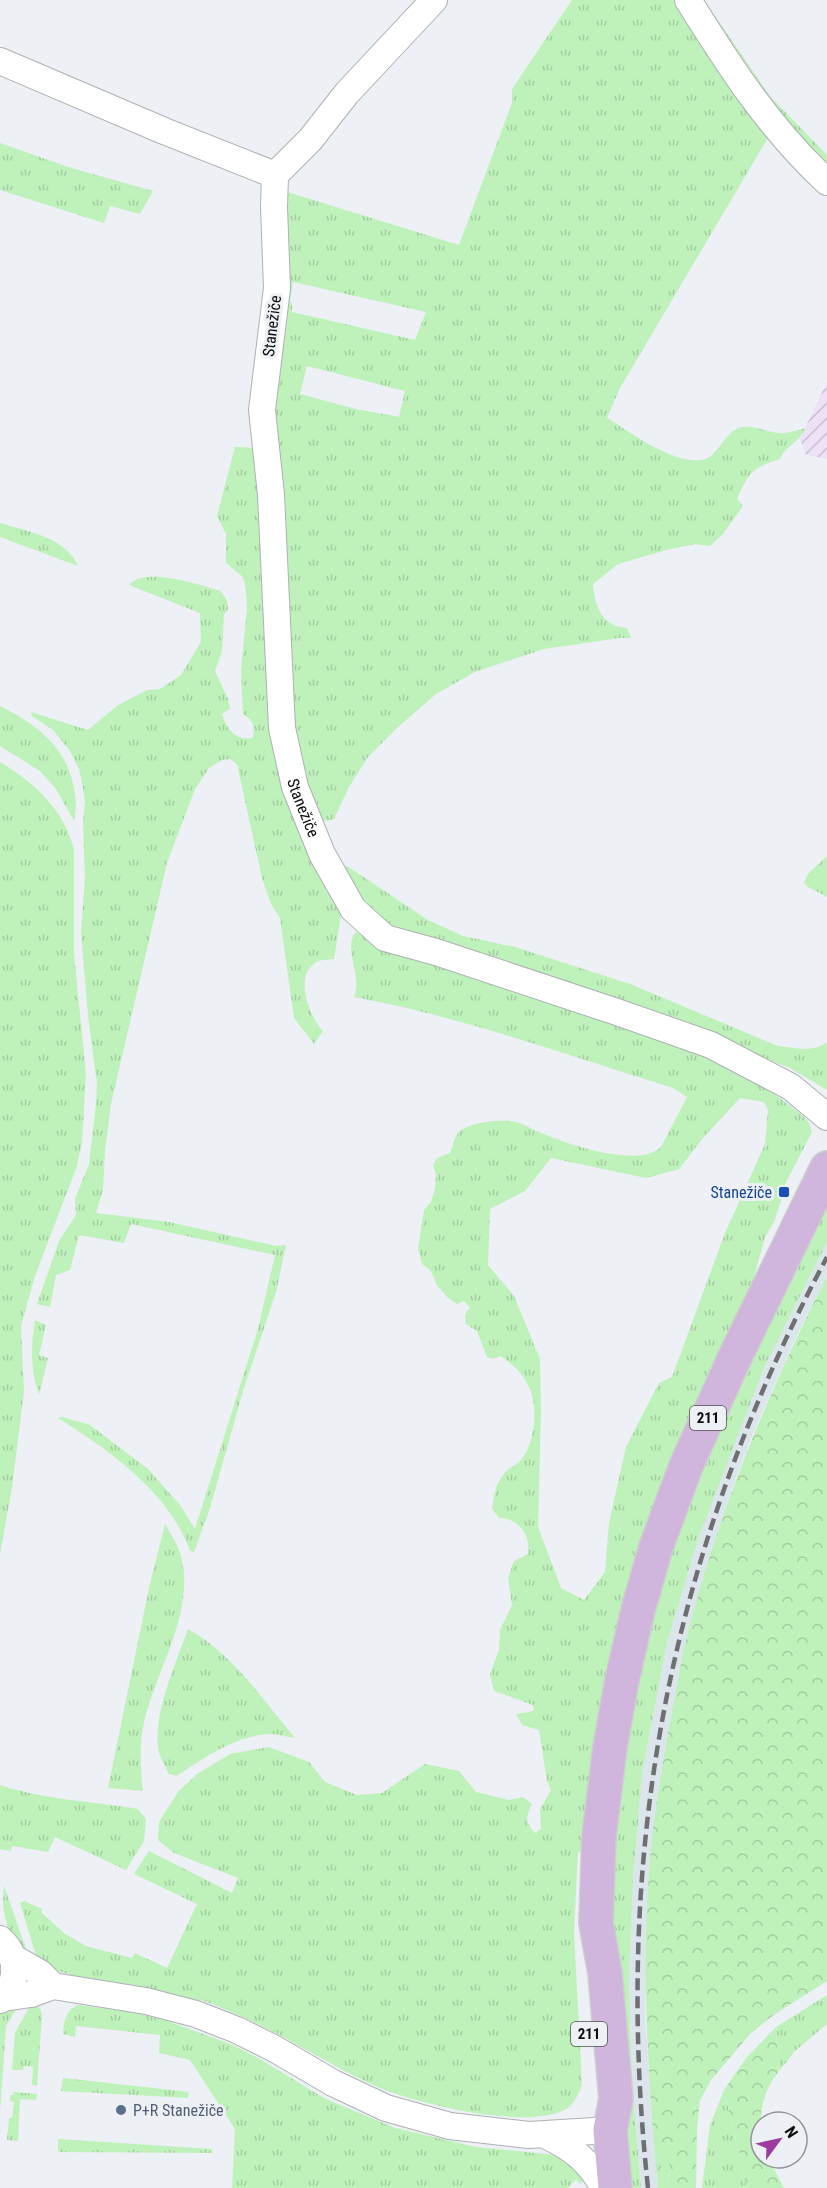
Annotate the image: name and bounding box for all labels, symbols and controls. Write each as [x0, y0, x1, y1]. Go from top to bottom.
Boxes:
street label: Stanežiče [259, 294, 285, 358]
street label: Stanežiče [284, 777, 324, 840]
place label: Stanežiče [710, 1183, 772, 1202]
marker: Stanežiče [777, 1185, 791, 1199]
road number: 211 [690, 1406, 726, 1430]
road number: 211 [571, 2022, 607, 2046]
place label: P+R Stanežiče [133, 2101, 224, 2120]
marker: P+R Stanežiče [114, 2103, 128, 2117]
north arrow [749, 2110, 809, 2170]
text: N [781, 2123, 802, 2141]

